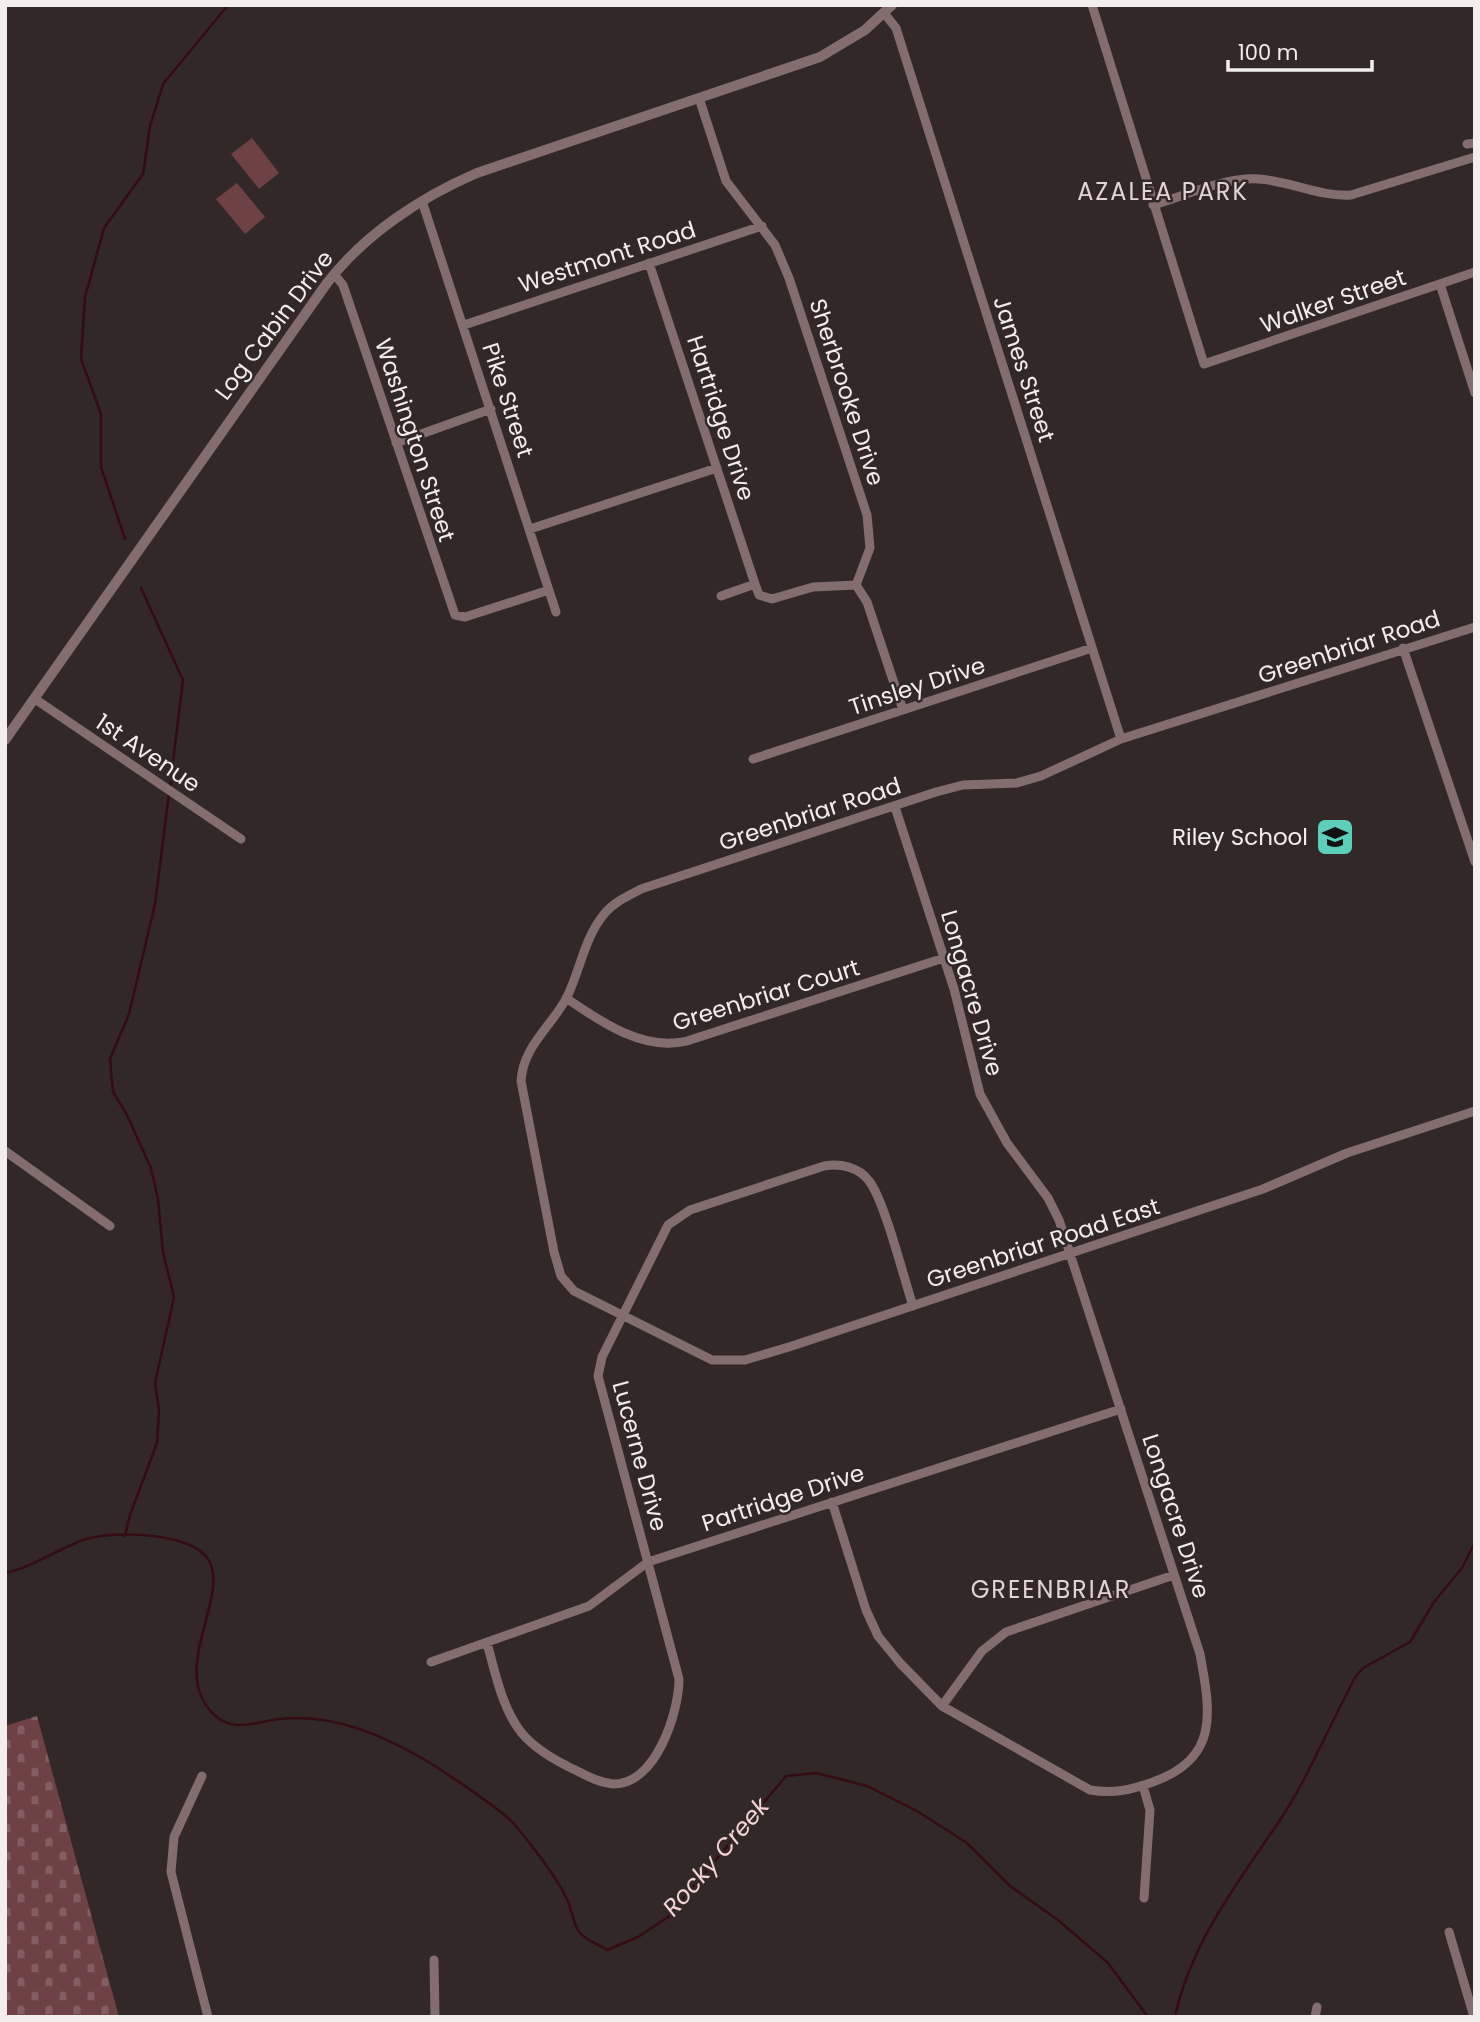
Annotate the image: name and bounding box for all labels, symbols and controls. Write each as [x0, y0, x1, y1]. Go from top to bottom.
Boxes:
scale bar [1228, 28, 1372, 72]
text: 100 m [1238, 38, 1298, 67]
district label: AZALEA PARK [1077, 175, 1249, 208]
street label: Westmont Road [514, 213, 700, 301]
street label: Log Cabin Drive [207, 244, 341, 406]
street label: Walker Street [1256, 261, 1410, 341]
street label: James Street [985, 292, 1063, 446]
street label: Sherbrooke Drive [802, 295, 892, 489]
street label: Hartridge Drive [679, 331, 763, 505]
street label: Washington Street [367, 334, 463, 546]
street label: Pike Street [474, 339, 542, 461]
street label: Greenbriar Road [1254, 602, 1444, 692]
street label: Tinsley Drive [845, 649, 989, 723]
street label: 1st Avenue [89, 706, 207, 800]
street label: Greenbriar Road [715, 769, 905, 859]
school or university icon: Riley School [1314, 816, 1356, 858]
place label: Riley School [1172, 821, 1308, 853]
street label: Longacre Drive [933, 906, 1011, 1080]
street label: Greenbriar Court [669, 951, 863, 1039]
street label: Greenbriar Road East [922, 1190, 1164, 1296]
street label: Lucerne Drive [605, 1377, 675, 1535]
street label: Longacre Drive [1134, 1430, 1218, 1602]
street label: Partridge Drive [698, 1457, 868, 1539]
district label: GREENBRIAR [971, 1573, 1131, 1606]
water label: Rocky Creek [655, 1789, 777, 1923]

